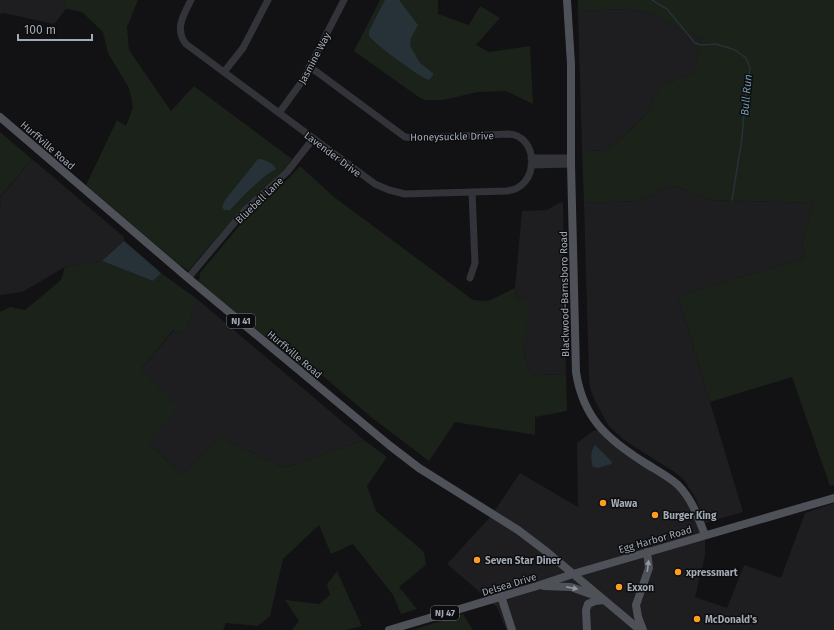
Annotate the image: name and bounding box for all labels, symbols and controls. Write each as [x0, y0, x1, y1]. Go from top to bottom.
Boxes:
scale bar [18, 16, 92, 42]
text: 100 m [24, 23, 56, 37]
street label: Jasmine Way [296, 31, 333, 86]
water label: Bull Run [738, 74, 755, 116]
street label: Hurffville Road [18, 119, 77, 173]
street label: Lavender Drive [302, 130, 363, 180]
street label: Honeysuckle Drive [410, 130, 494, 144]
street label: Bluebell Lane [233, 175, 286, 227]
street label: Blackwood-Barnsboro Road [558, 231, 572, 357]
road number: NJ 41 [227, 314, 255, 328]
street label: Hurffville Road [264, 328, 324, 381]
marker: Wawa [598, 498, 608, 508]
place label: Wawa [611, 498, 638, 510]
marker: Burger King [650, 510, 660, 520]
place label: Burger King [663, 510, 717, 522]
street label: Egg Harbor Road [617, 524, 693, 556]
marker: Seven Star Diner [472, 555, 482, 565]
place label: Seven Star Diner [485, 555, 562, 567]
one-way arrow [645, 560, 651, 572]
marker: xpressmart [673, 567, 683, 577]
place label: xpressmart [685, 567, 738, 579]
street label: Delsea Drive [481, 571, 538, 599]
marker: Exxon [614, 582, 624, 592]
place label: Exxon [627, 582, 654, 594]
one-way arrow [566, 585, 578, 591]
road number: NJ 47 [431, 606, 459, 620]
marker: McDonald's [692, 614, 702, 624]
place label: McDonald's [705, 614, 757, 626]

